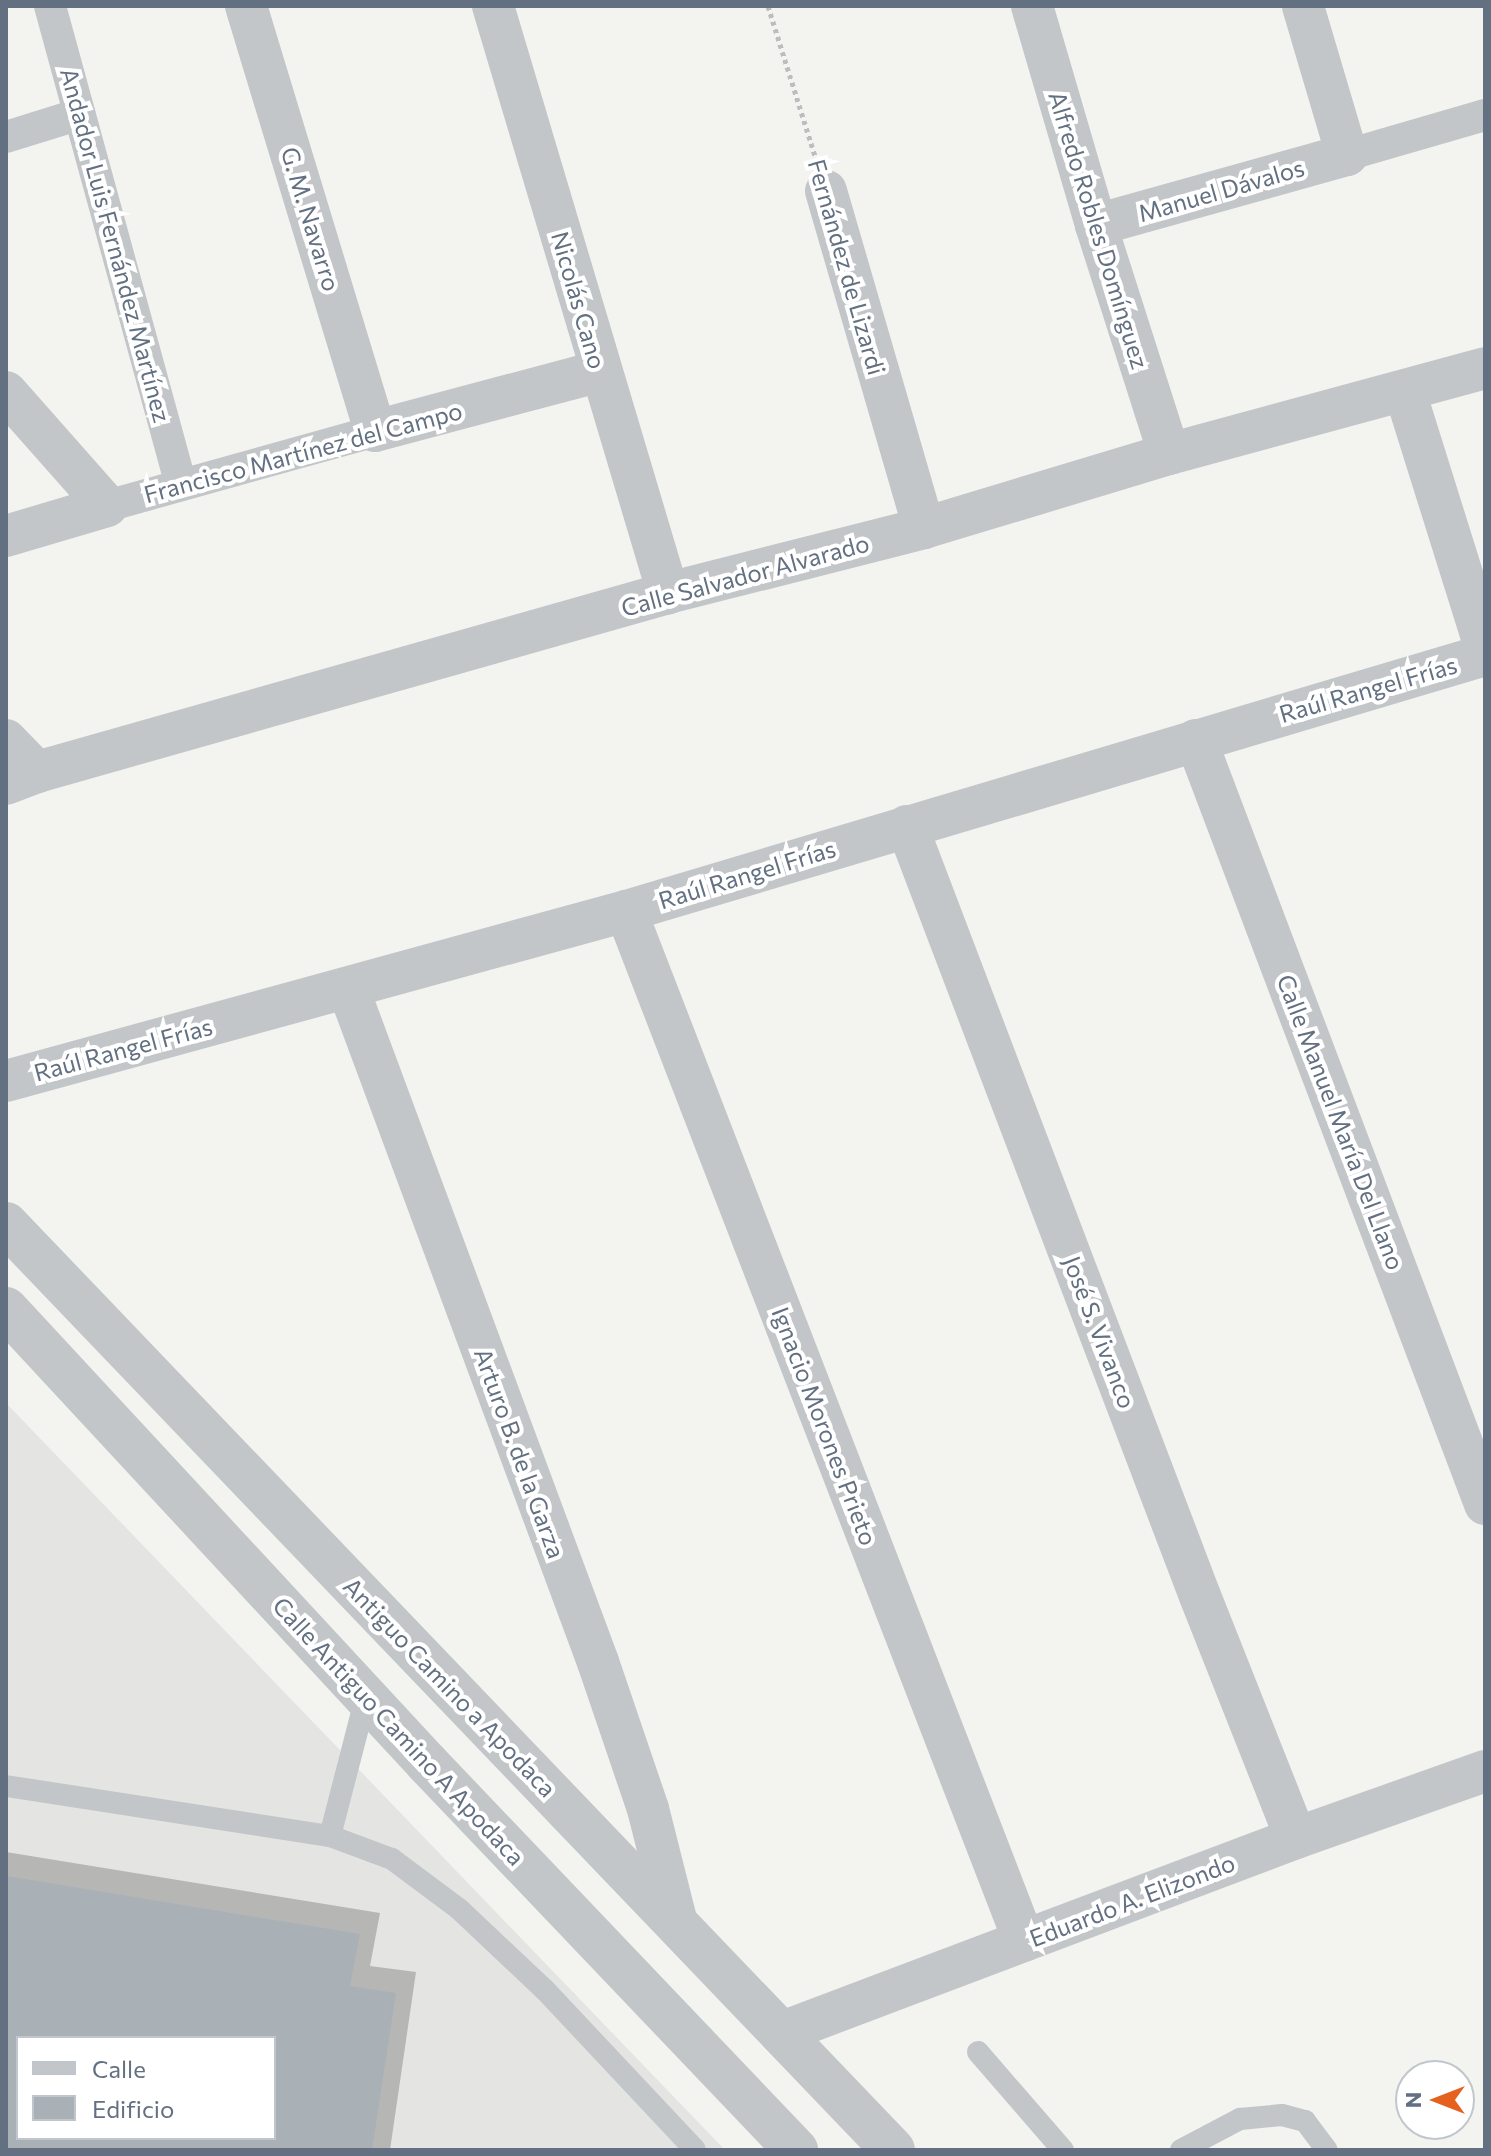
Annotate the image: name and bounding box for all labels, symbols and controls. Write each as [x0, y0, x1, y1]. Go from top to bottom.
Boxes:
street label: Andador Luis Fernández Martínez [55, 65, 177, 425]
street label: Alfredo Robles Domínguez [1043, 88, 1155, 372]
street label: G. M. Navarro [275, 143, 347, 295]
street label: Manuel Dávalos [1135, 153, 1307, 227]
street label: Fernández de Lizardi [802, 156, 892, 378]
street label: Nicolás Cano [546, 228, 612, 372]
street label: Francisco Martínez del Campo [141, 396, 465, 508]
street label: Calle Salvador Alvarado [618, 528, 872, 622]
street label: Raúl Rangel Frías [1276, 650, 1460, 728]
street label: Raúl Rangel Frías [655, 833, 839, 915]
street label: Calle Manuel María Del Llano [1271, 970, 1411, 1274]
street label: Raúl Rangel Frías [31, 1011, 215, 1087]
street label: José S. Vivanco [1058, 1252, 1142, 1412]
street label: Ignacio Morones Prieto [766, 1303, 884, 1549]
street label: Arturo B. de la Garza [469, 1344, 571, 1562]
street label: Antiguo Camino a Apodaca [338, 1571, 562, 1803]
street label: Calle Antiguo Camino A Apodaca [267, 1591, 531, 1871]
street label: Eduardo A. Elizondo [1025, 1848, 1239, 1952]
legend [16, 2036, 276, 2140]
text: Calle [92, 2054, 146, 2083]
north arrow [1395, 2060, 1475, 2140]
text: N [1399, 2092, 1426, 2108]
text: Edificio [92, 2094, 174, 2123]

